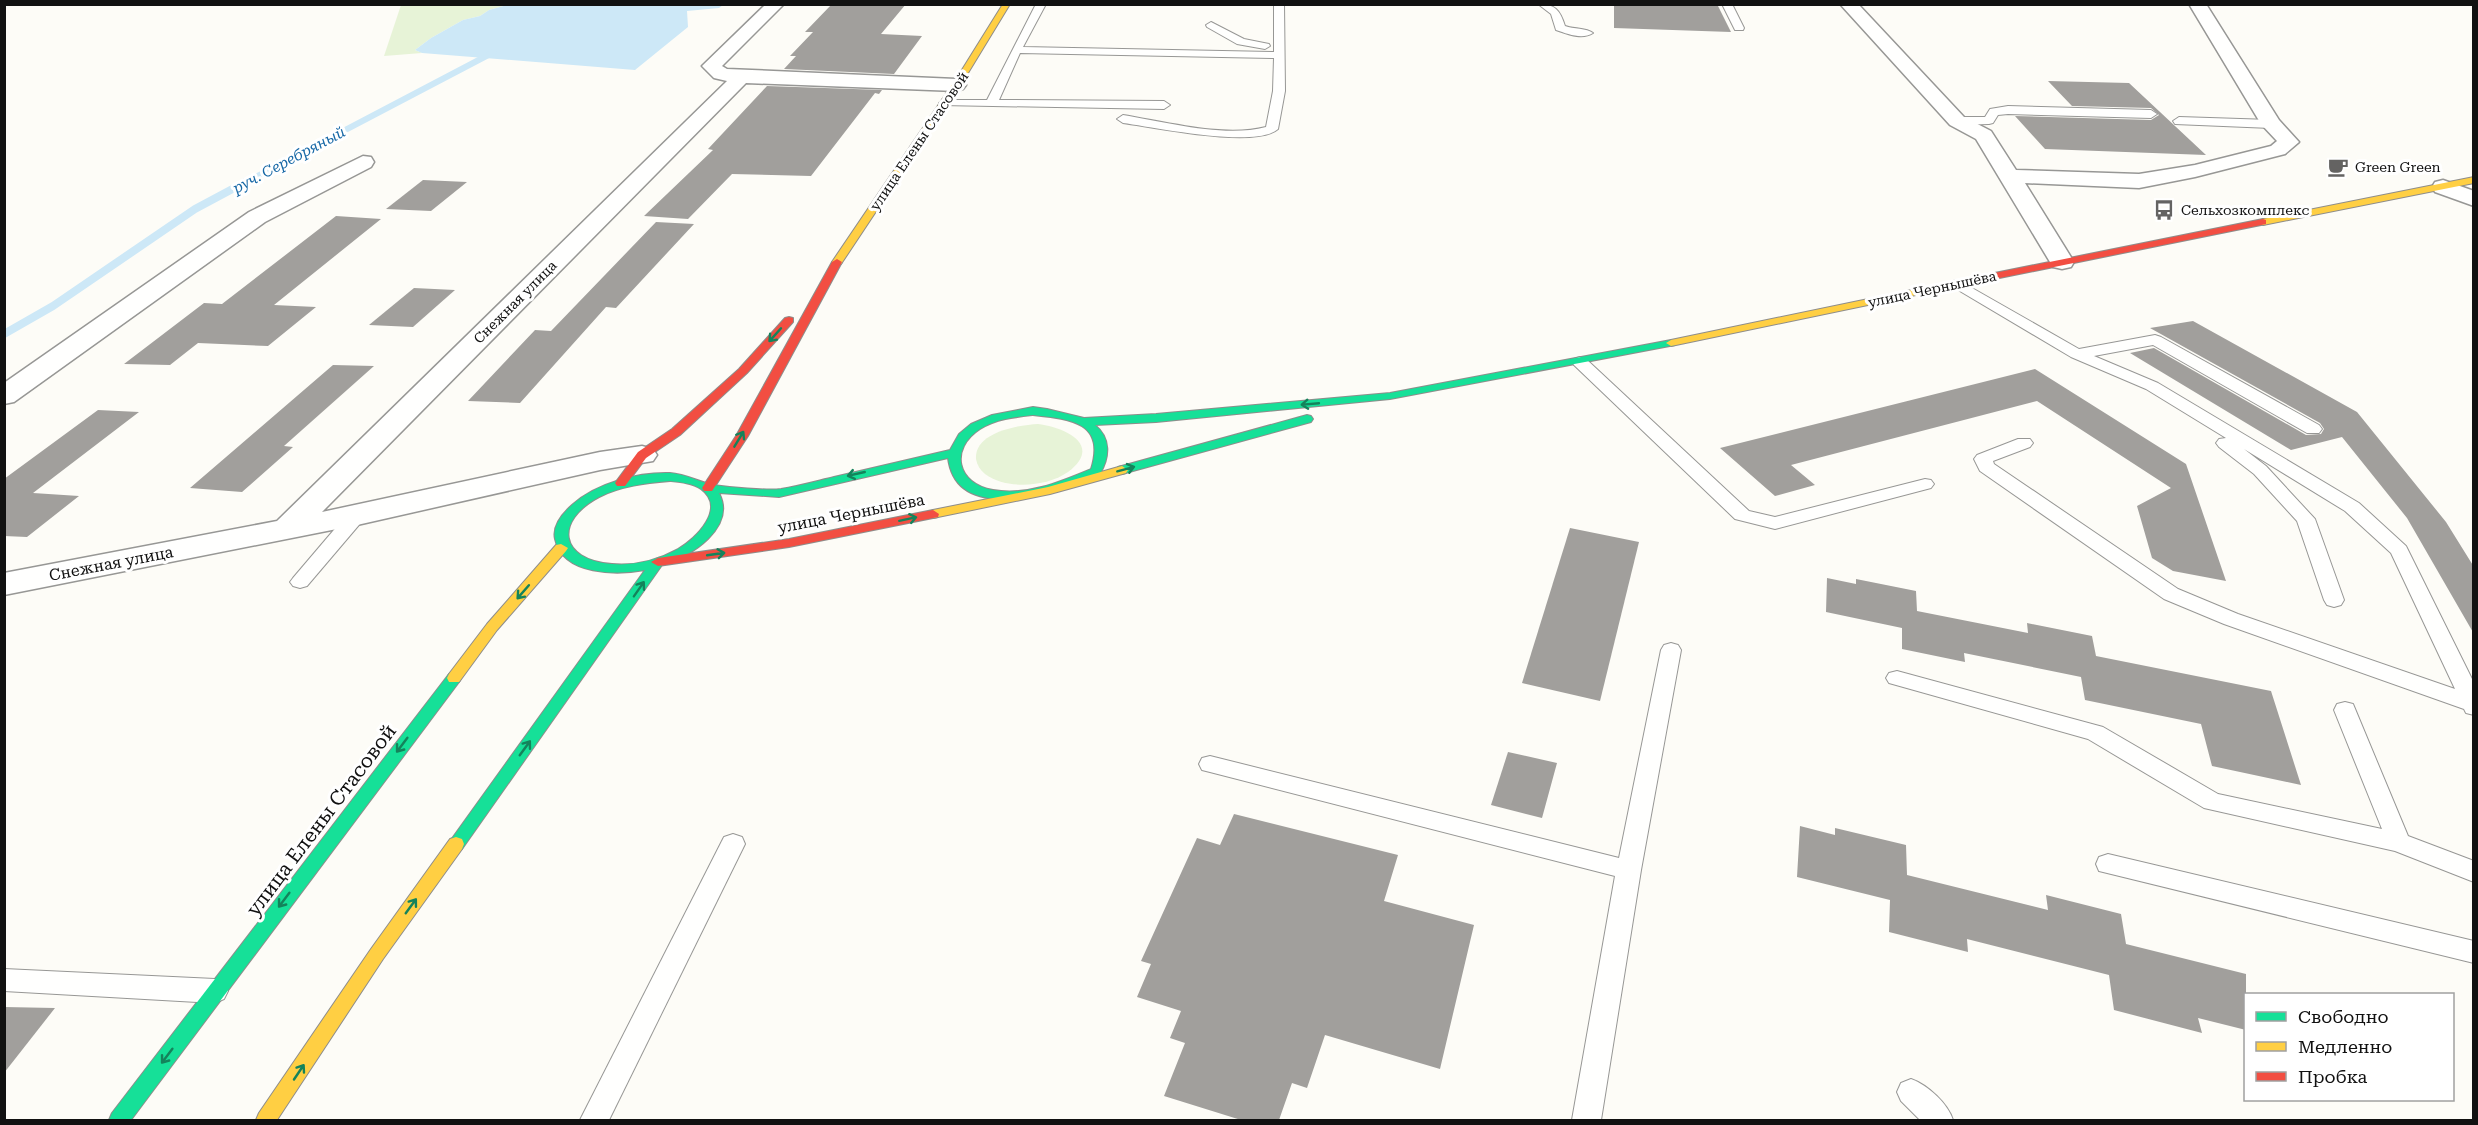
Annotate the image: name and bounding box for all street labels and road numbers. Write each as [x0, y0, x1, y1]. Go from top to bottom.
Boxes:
street label: улица Елены Стасовой [867, 69, 971, 213]
street label: Снежная улица [470, 257, 560, 347]
street label: улица Чернышёва [1867, 268, 1998, 310]
street label: улица Чернышёва [776, 490, 926, 537]
street label: Снежная улица [47, 542, 175, 585]
street label: улица Елены Стасовой [241, 719, 401, 921]

